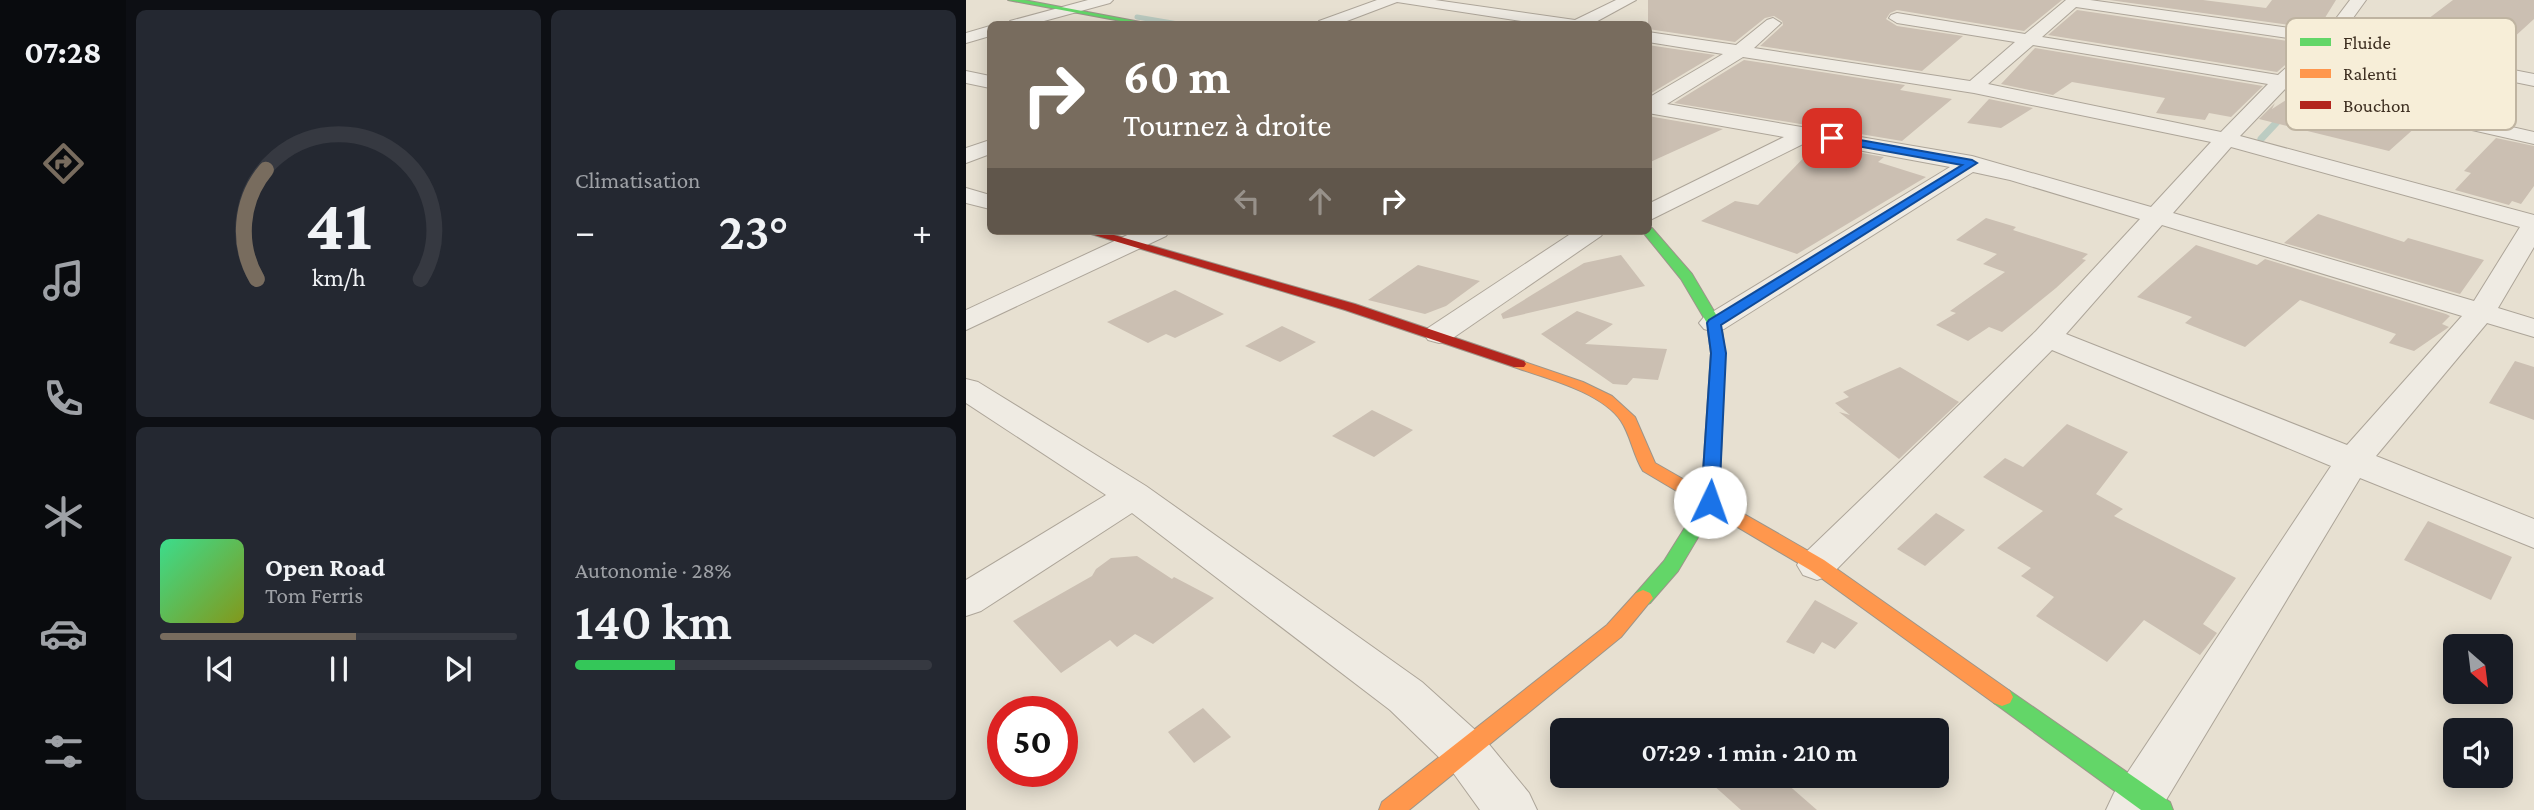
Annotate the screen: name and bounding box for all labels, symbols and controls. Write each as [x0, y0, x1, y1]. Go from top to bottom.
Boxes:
legend [2286, 18, 2516, 130]
text: Fluide [2343, 32, 2391, 53]
text: 07:28 [24, 34, 102, 70]
icon: right [1008, 49, 1099, 140]
text: 60 m [1123, 49, 1230, 104]
text: Ralenti [2343, 63, 2397, 84]
text: Bouchon [2343, 95, 2411, 116]
text: Tournez à droite [1123, 107, 1331, 143]
pin [1802, 108, 1862, 168]
icon: arrive [1813, 119, 1851, 157]
icon: directions [39, 139, 88, 188]
text: Climatisation [575, 167, 700, 193]
icon: left [1228, 182, 1266, 220]
icon: ahead [1301, 182, 1339, 220]
icon: right [1374, 182, 1412, 220]
text: 41 [305, 185, 372, 266]
text: 23° [719, 202, 788, 260]
text: − [575, 210, 595, 252]
text: + [912, 210, 932, 252]
icon: music [39, 256, 88, 305]
text: km/h [312, 264, 365, 291]
icon: phone [39, 374, 88, 423]
position arrow [1673, 465, 1747, 539]
icon: climate [39, 492, 88, 541]
text: Open Road [265, 553, 385, 582]
text: Autonomie · 28% [575, 557, 731, 583]
text: Tom Ferris [265, 582, 363, 608]
text: 140 km [575, 592, 732, 650]
icon: car [39, 609, 88, 658]
north arrow [2443, 634, 2513, 704]
map controls [2443, 634, 2513, 788]
icon: previous [201, 650, 239, 688]
icon: pause [320, 650, 358, 688]
icon: next [439, 650, 477, 688]
speed limit sign: 50 [987, 696, 1078, 787]
button: sound [2443, 718, 2513, 788]
icon: filters [39, 727, 88, 776]
text: 07:29 · 1 min · 210 m [1642, 738, 1857, 767]

